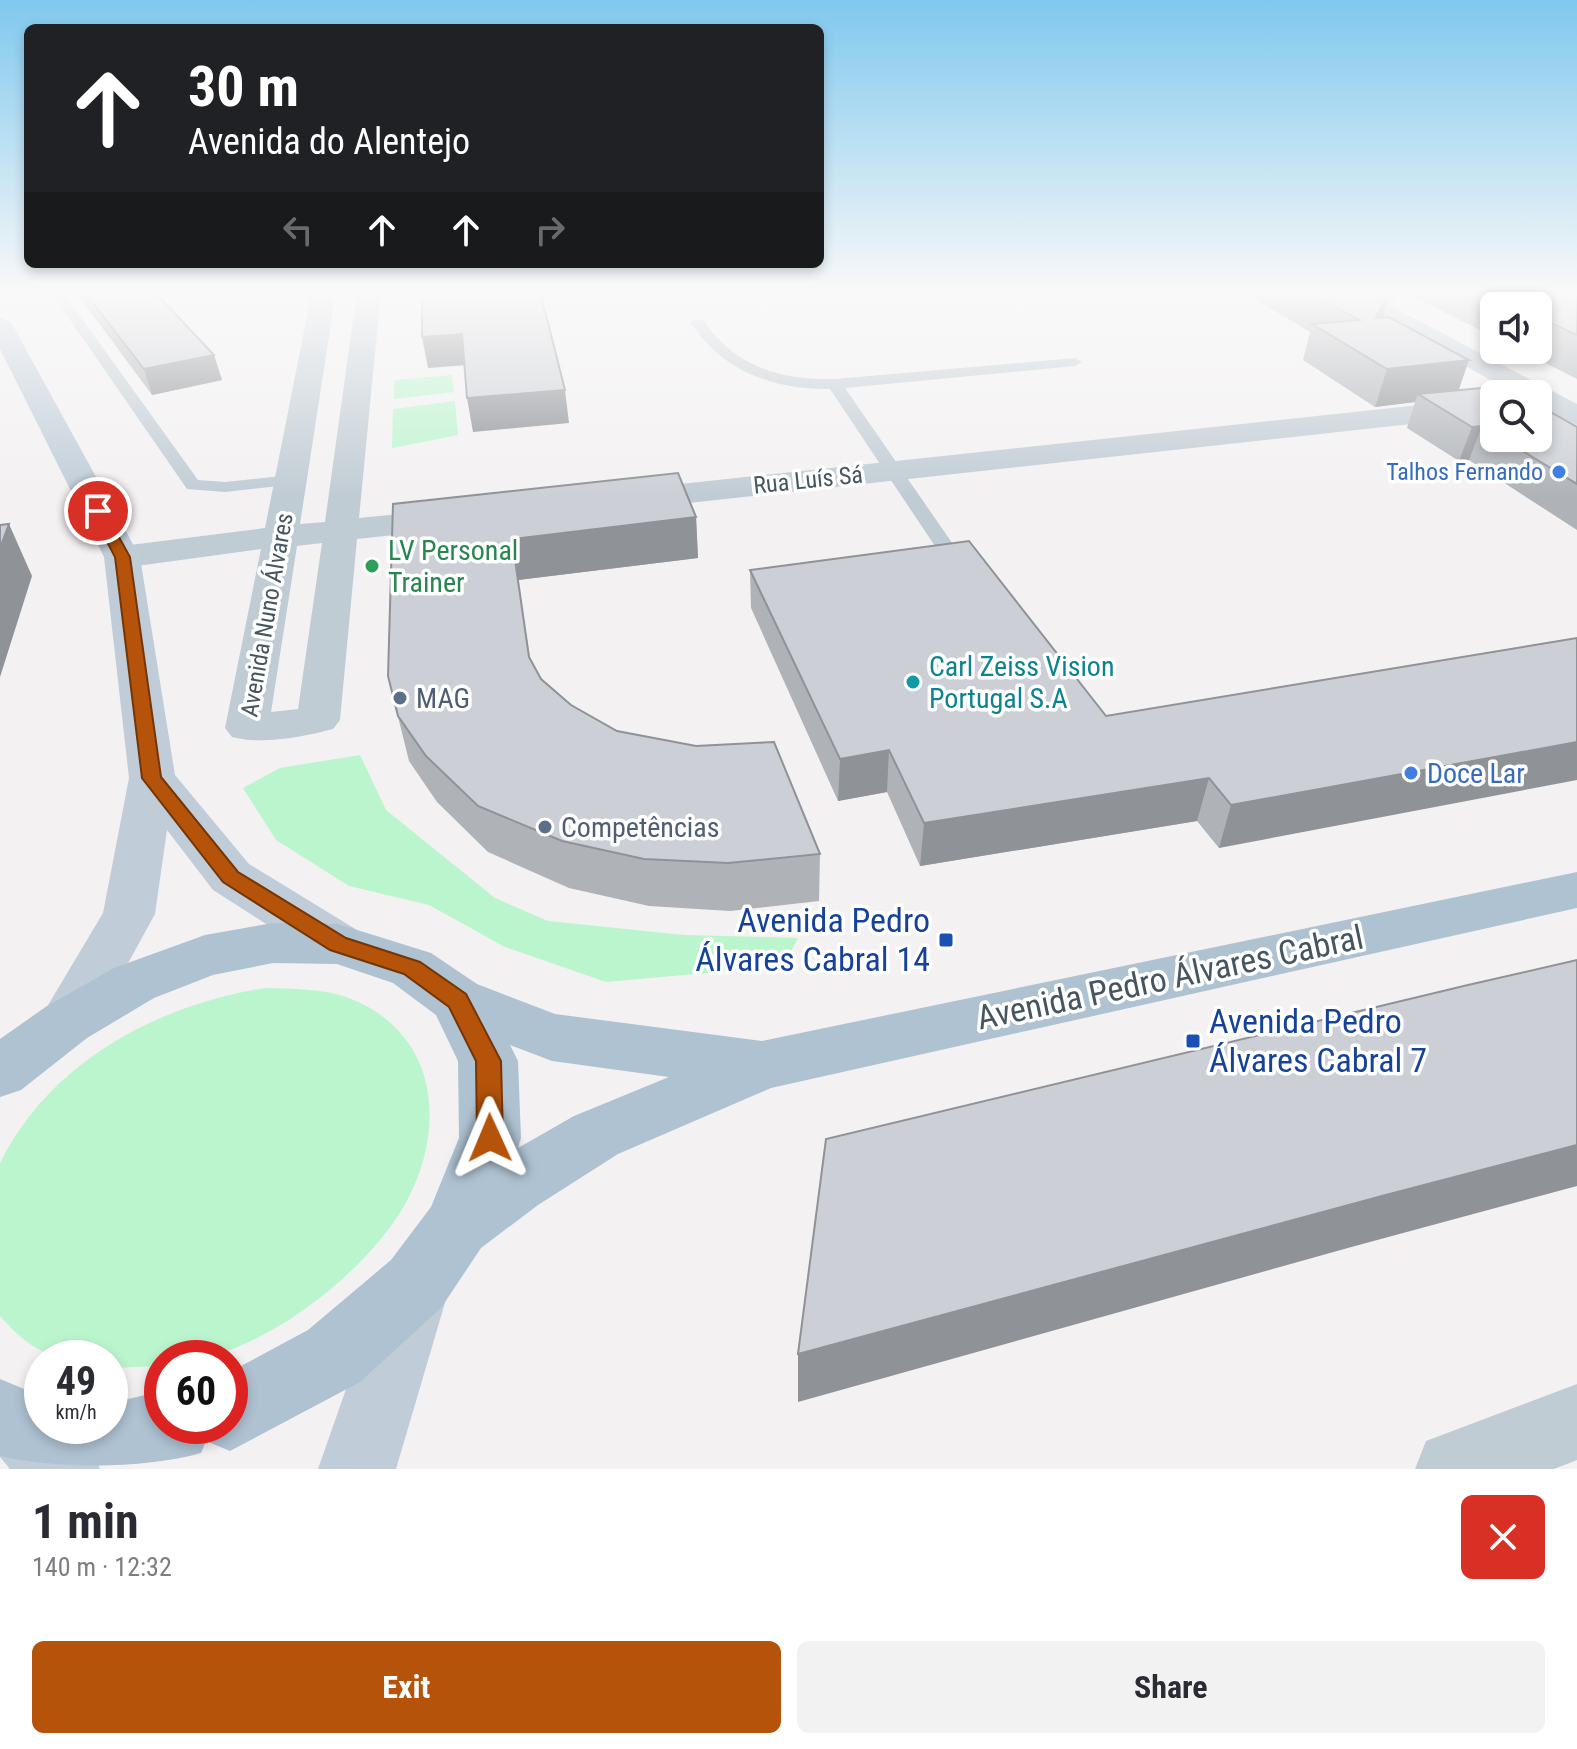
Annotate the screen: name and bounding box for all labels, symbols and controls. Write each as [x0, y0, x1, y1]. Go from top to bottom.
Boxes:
text: 30 m [188, 54, 299, 120]
icon: ahead [56, 56, 160, 160]
text: Avenida do Alentejo [188, 121, 470, 163]
icon: left [276, 208, 320, 252]
icon: ahead [360, 208, 404, 252]
icon: ahead [444, 208, 488, 252]
icon: right [528, 208, 572, 252]
map controls [1480, 292, 1552, 452]
button: sound [1480, 292, 1552, 364]
button: search [1480, 380, 1552, 452]
place label: Talhos Fernando [1386, 458, 1543, 486]
street label: Rua Luís Sá [752, 460, 864, 500]
marker: Talhos Fernando [1550, 463, 1568, 481]
pin [64, 477, 132, 545]
icon: arrive [76, 489, 120, 533]
street label: Avenida Nuno Álvares [235, 511, 299, 719]
place label: LV Personal Trainer [388, 534, 518, 599]
marker: LV Personal Trainer [363, 557, 381, 575]
place label: Carl Zeiss Vision Portugal S.A [929, 650, 1114, 715]
marker: Carl Zeiss Vision Portugal S.A [904, 673, 922, 691]
place label: MAG [416, 682, 470, 715]
marker: MAG [391, 689, 409, 707]
place label: Doce Lar [1427, 757, 1525, 790]
marker: Doce Lar [1402, 764, 1420, 782]
place label: Competências [561, 811, 719, 844]
marker: Competências [536, 818, 554, 836]
place label: Avenida Pedro Álvares Cabral 14 [695, 900, 930, 979]
street label: Avenida Pedro Álvares Cabral [973, 916, 1367, 1038]
marker: Avenida Pedro Álvares Cabral 14 [937, 931, 955, 949]
place label: Avenida Pedro Álvares Cabral 7 [1209, 1001, 1427, 1080]
marker: Avenida Pedro Álvares Cabral 7 [1184, 1032, 1202, 1050]
position arrow [448, 1096, 532, 1180]
speed limit sign: 60 [144, 1340, 248, 1444]
text: 49 [56, 1358, 96, 1405]
text: km/h [55, 1400, 97, 1424]
text: 1 min [32, 1493, 139, 1550]
button: close [1461, 1495, 1545, 1579]
text: 140 m · 12:32 [32, 1552, 172, 1582]
button: Exit [32, 1641, 781, 1733]
button: Share [797, 1641, 1545, 1733]

